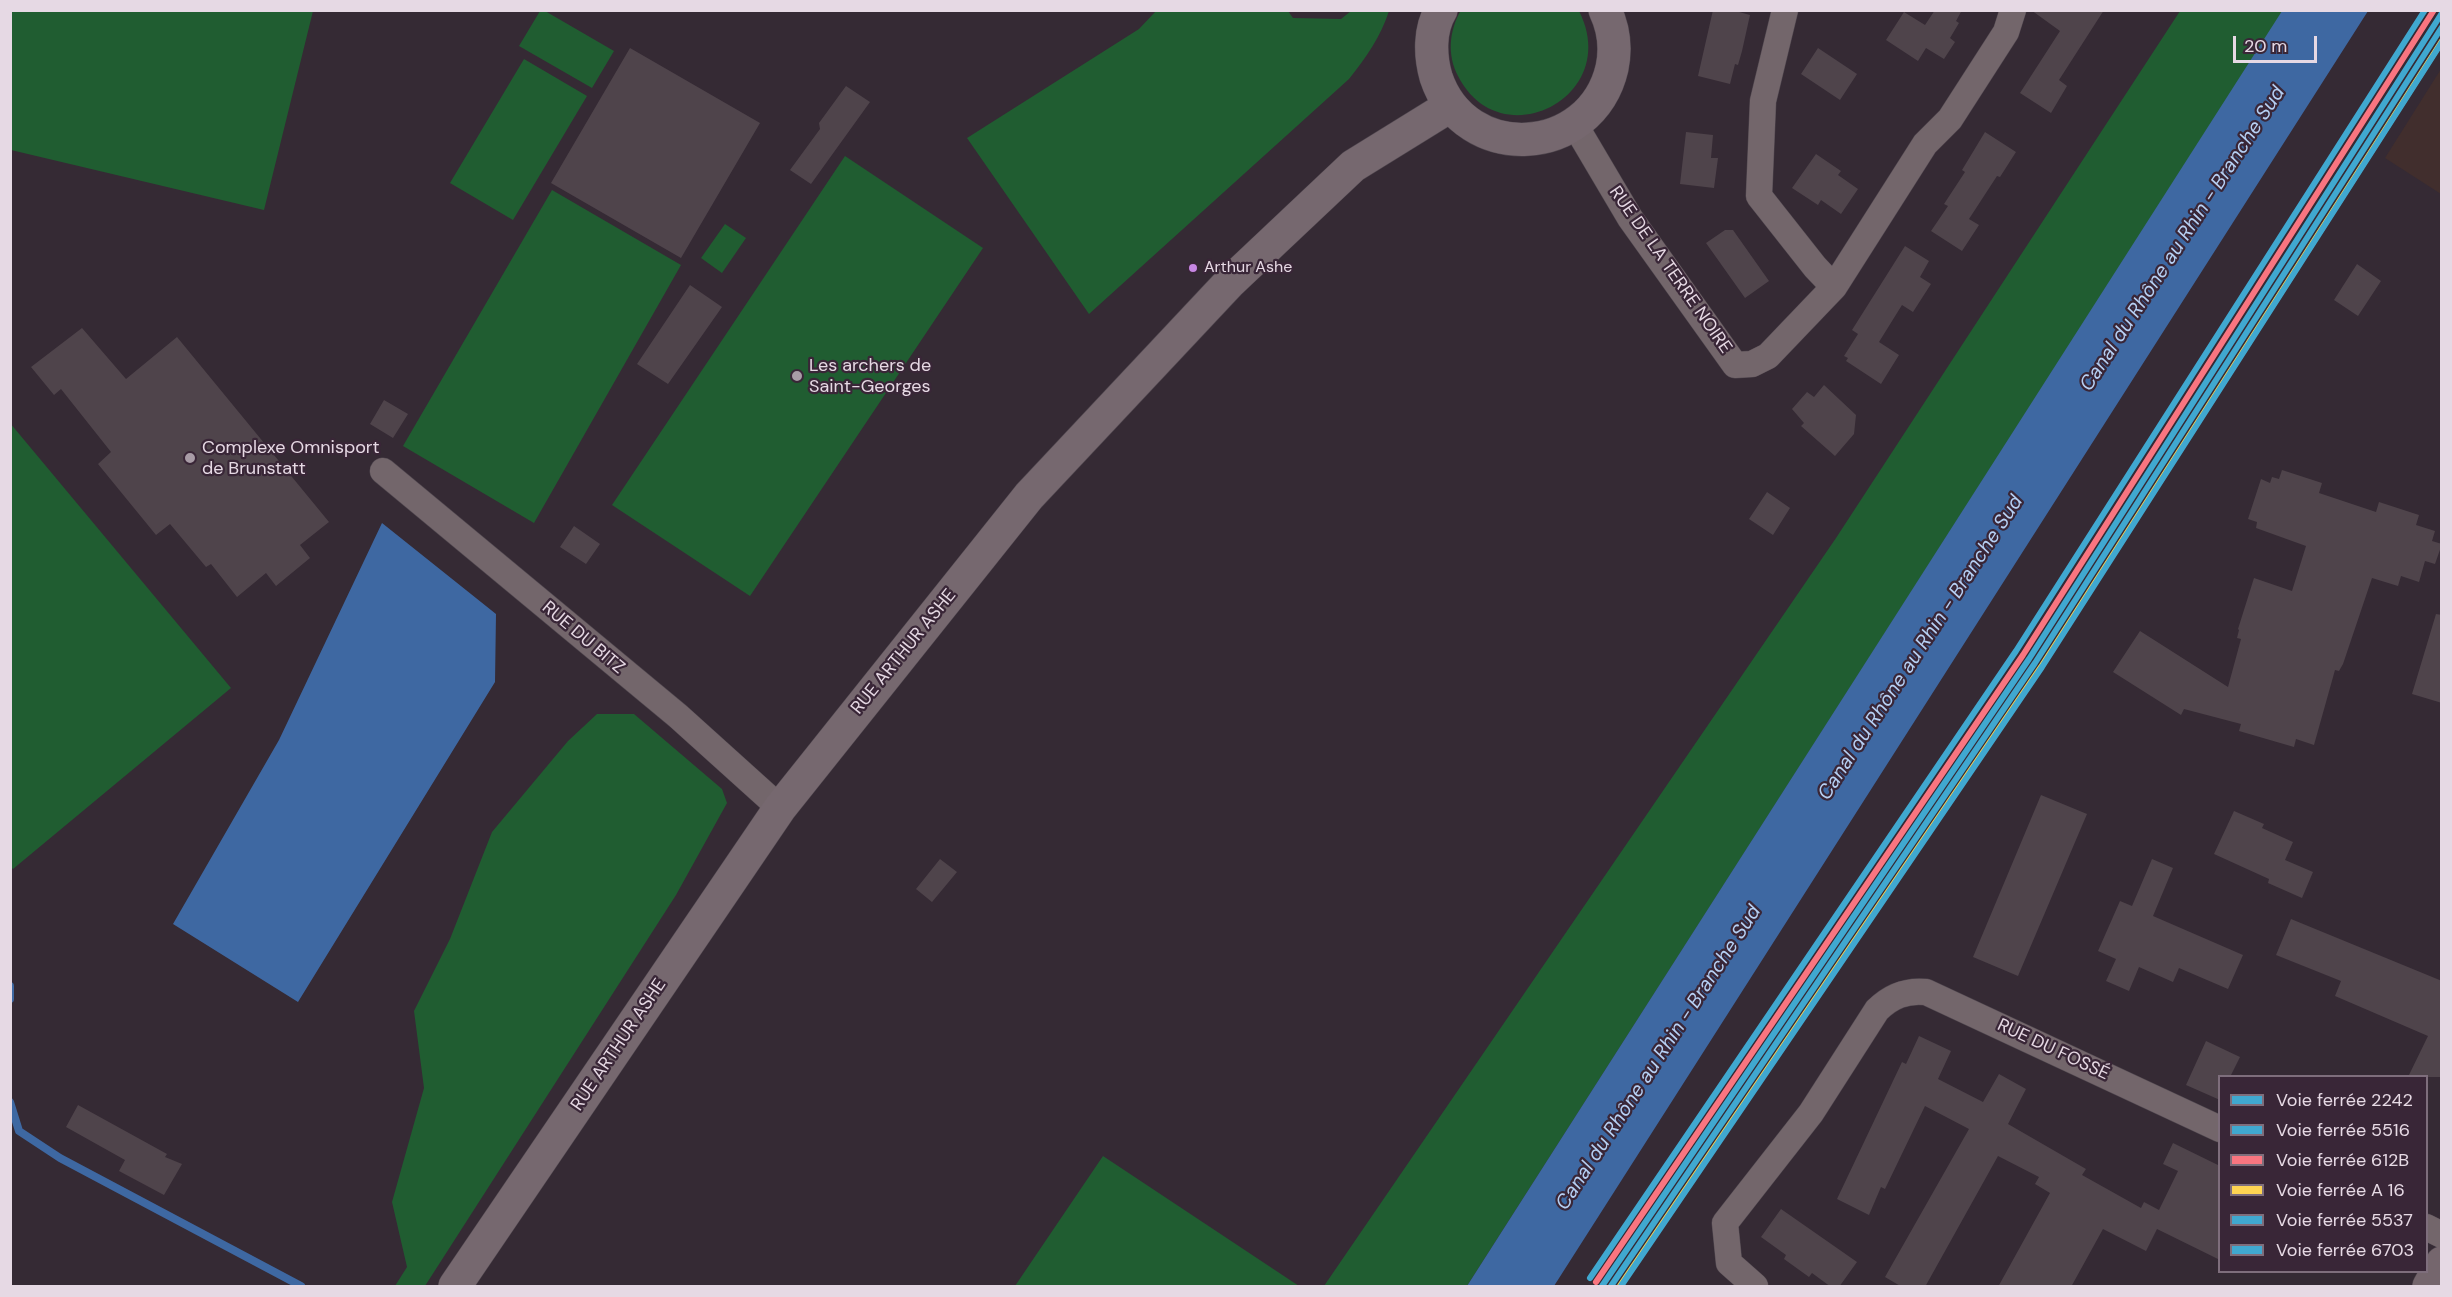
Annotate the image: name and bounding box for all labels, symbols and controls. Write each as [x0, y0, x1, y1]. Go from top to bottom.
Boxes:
scale bar [2236, 24, 2320, 62]
text: 20 m [2244, 34, 2287, 58]
water label: Canal du Rhône au Rhin - Branche Sud [2075, 82, 2291, 396]
street label: RUE DE LA TERRE NOIRE [1604, 182, 1736, 358]
place label: Arthur Ashe [1204, 258, 1292, 278]
marker: Arthur Ashe [1187, 262, 1199, 274]
place label: Les archers de Saint-Georges [809, 355, 931, 398]
marker: Les archers de Saint-Georges [790, 369, 804, 383]
place label: Complexe Omnisport de Brunstatt [202, 437, 380, 480]
marker: Complexe Omnisport de Brunstatt [183, 451, 197, 465]
water label: Canal du Rhône au Rhin - Branche Sud [1813, 491, 2029, 805]
street label: RUE ARTHUR ASHE [847, 585, 961, 719]
street label: RUE DU BITZ [537, 597, 629, 679]
water label: Canal du Rhône au Rhin - Branche Sud [1551, 901, 1767, 1215]
street label: RUE ARTHUR ASHE [567, 975, 671, 1115]
street label: RUE DU FOSSÉ [1994, 1015, 2112, 1085]
legend [2218, 1075, 2428, 1273]
text: Voie ferrée 2242 [2276, 1088, 2413, 1112]
text: Voie ferrée 5516 [2276, 1118, 2410, 1142]
text: Voie ferrée 612B [2276, 1148, 2409, 1172]
text: Voie ferrée A 16 [2276, 1178, 2405, 1202]
text: Voie ferrée 5537 [2276, 1208, 2413, 1232]
text: Voie ferrée 6703 [2276, 1238, 2414, 1262]

